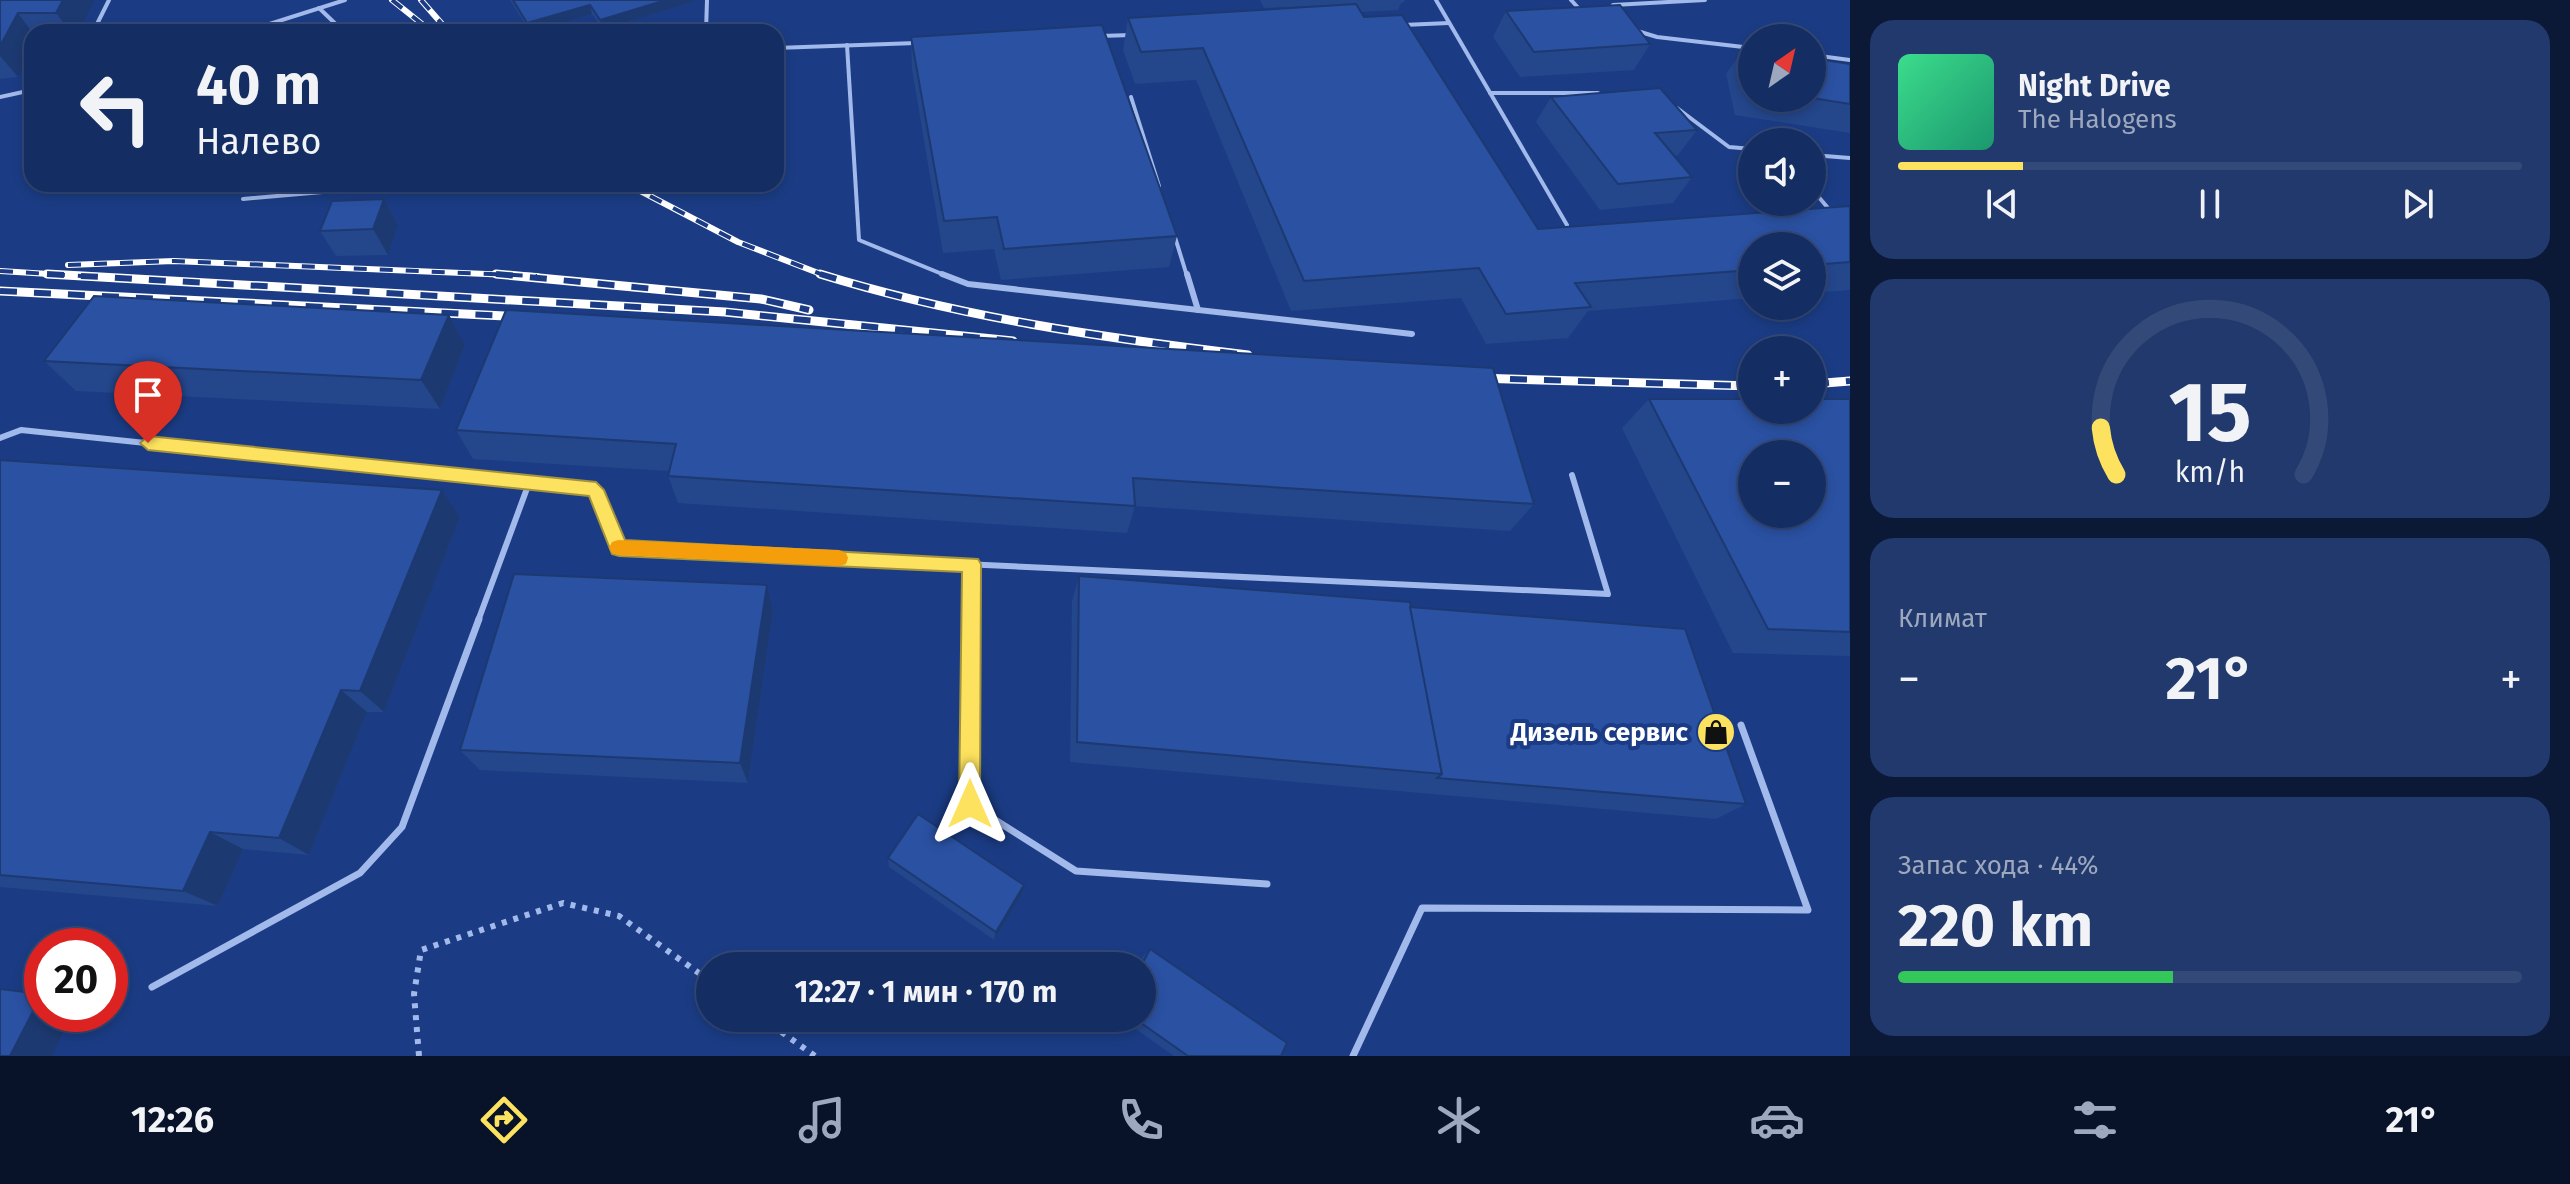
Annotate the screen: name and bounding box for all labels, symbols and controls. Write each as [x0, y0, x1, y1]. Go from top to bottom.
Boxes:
north arrow [1738, 24, 1826, 112]
map controls [1738, 24, 1826, 528]
text: 40 m [196, 52, 321, 119]
icon: left [64, 56, 168, 160]
text: Night Drive [2018, 68, 2171, 104]
text: The Halogens [2018, 104, 2177, 135]
text: Налево [196, 120, 322, 164]
button: sound [1738, 128, 1826, 216]
icon: previous [1980, 182, 2024, 226]
icon: pause [2188, 182, 2232, 226]
icon: next [2396, 182, 2440, 226]
button: layers [1738, 232, 1826, 320]
button: + [1738, 336, 1826, 424]
pin [114, 361, 182, 443]
text: 15 [2168, 362, 2252, 462]
icon: arrive [126, 373, 170, 417]
button: − [1738, 440, 1826, 528]
text: km/h [2175, 455, 2245, 490]
text: Климат [1898, 603, 1987, 634]
text: 21° [2166, 643, 2254, 715]
text: − [1898, 653, 1920, 706]
text: + [2500, 653, 2522, 706]
shop icon: Дизель сервис [1695, 711, 1737, 753]
place label: Дизель сервис [1510, 717, 1689, 748]
position arrow [928, 762, 1012, 846]
text: Запас хода · 44% [1898, 850, 2099, 881]
text: 220 km [1898, 890, 2093, 962]
speed limit sign: 20 [24, 928, 128, 1032]
text: 12:27 · 1 мин · 170 m [795, 974, 1057, 1010]
icon: directions [476, 1092, 532, 1148]
icon: music [794, 1092, 850, 1148]
icon: phone [1113, 1092, 1169, 1148]
icon: climate [1431, 1092, 1487, 1148]
icon: car [1749, 1092, 1805, 1148]
icon: filters [2067, 1092, 2123, 1148]
text: 12:26 [131, 1098, 214, 1142]
text: 21° [2386, 1098, 2439, 1142]

